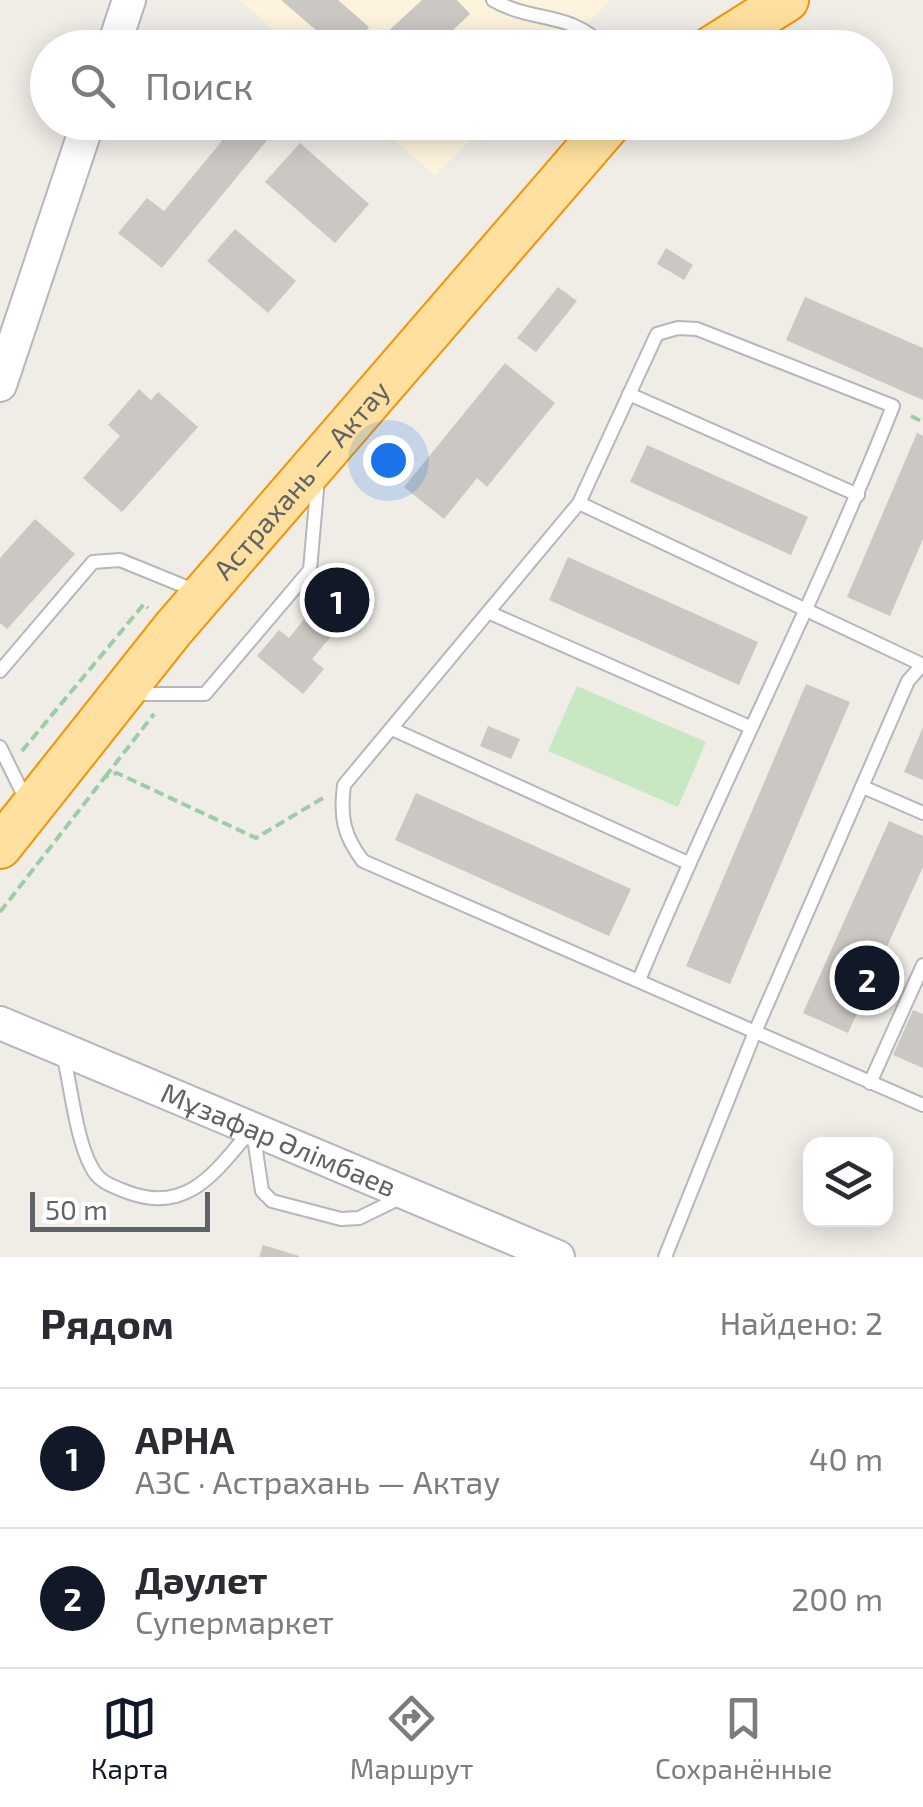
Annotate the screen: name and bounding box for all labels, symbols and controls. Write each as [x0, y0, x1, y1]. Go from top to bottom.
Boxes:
search box [30, 30, 893, 140]
icon: search [65, 58, 120, 113]
text: Поиск [145, 62, 254, 108]
street label: Астрахань — Актау [206, 373, 396, 586]
your location [363, 435, 414, 486]
pin: 1 [304, 562, 370, 638]
pin: 2 [834, 940, 900, 1016]
street label: Мұзафар Әлімбаев [156, 1075, 401, 1203]
map controls [803, 1137, 893, 1227]
button: layers [803, 1137, 893, 1227]
scale bar [30, 1187, 210, 1232]
text: 50 m [45, 1192, 108, 1226]
text: Рядом [40, 1297, 174, 1347]
text: Найдено: 2 [720, 1303, 883, 1341]
text: АРНА [135, 1416, 235, 1462]
text: 1 [66, 1439, 79, 1477]
text: 40 m [809, 1439, 883, 1477]
text: АЗС · Астрахань — Актау [135, 1462, 500, 1500]
text: Дәулет [135, 1556, 268, 1602]
text: 2 [63, 1579, 82, 1617]
text: 200 m [791, 1579, 883, 1617]
text: Супермаркет [135, 1602, 334, 1640]
tab: Карта [91, 1691, 168, 1785]
tab: Маршрут [350, 1691, 474, 1785]
tab: Сохранённые [655, 1691, 832, 1785]

